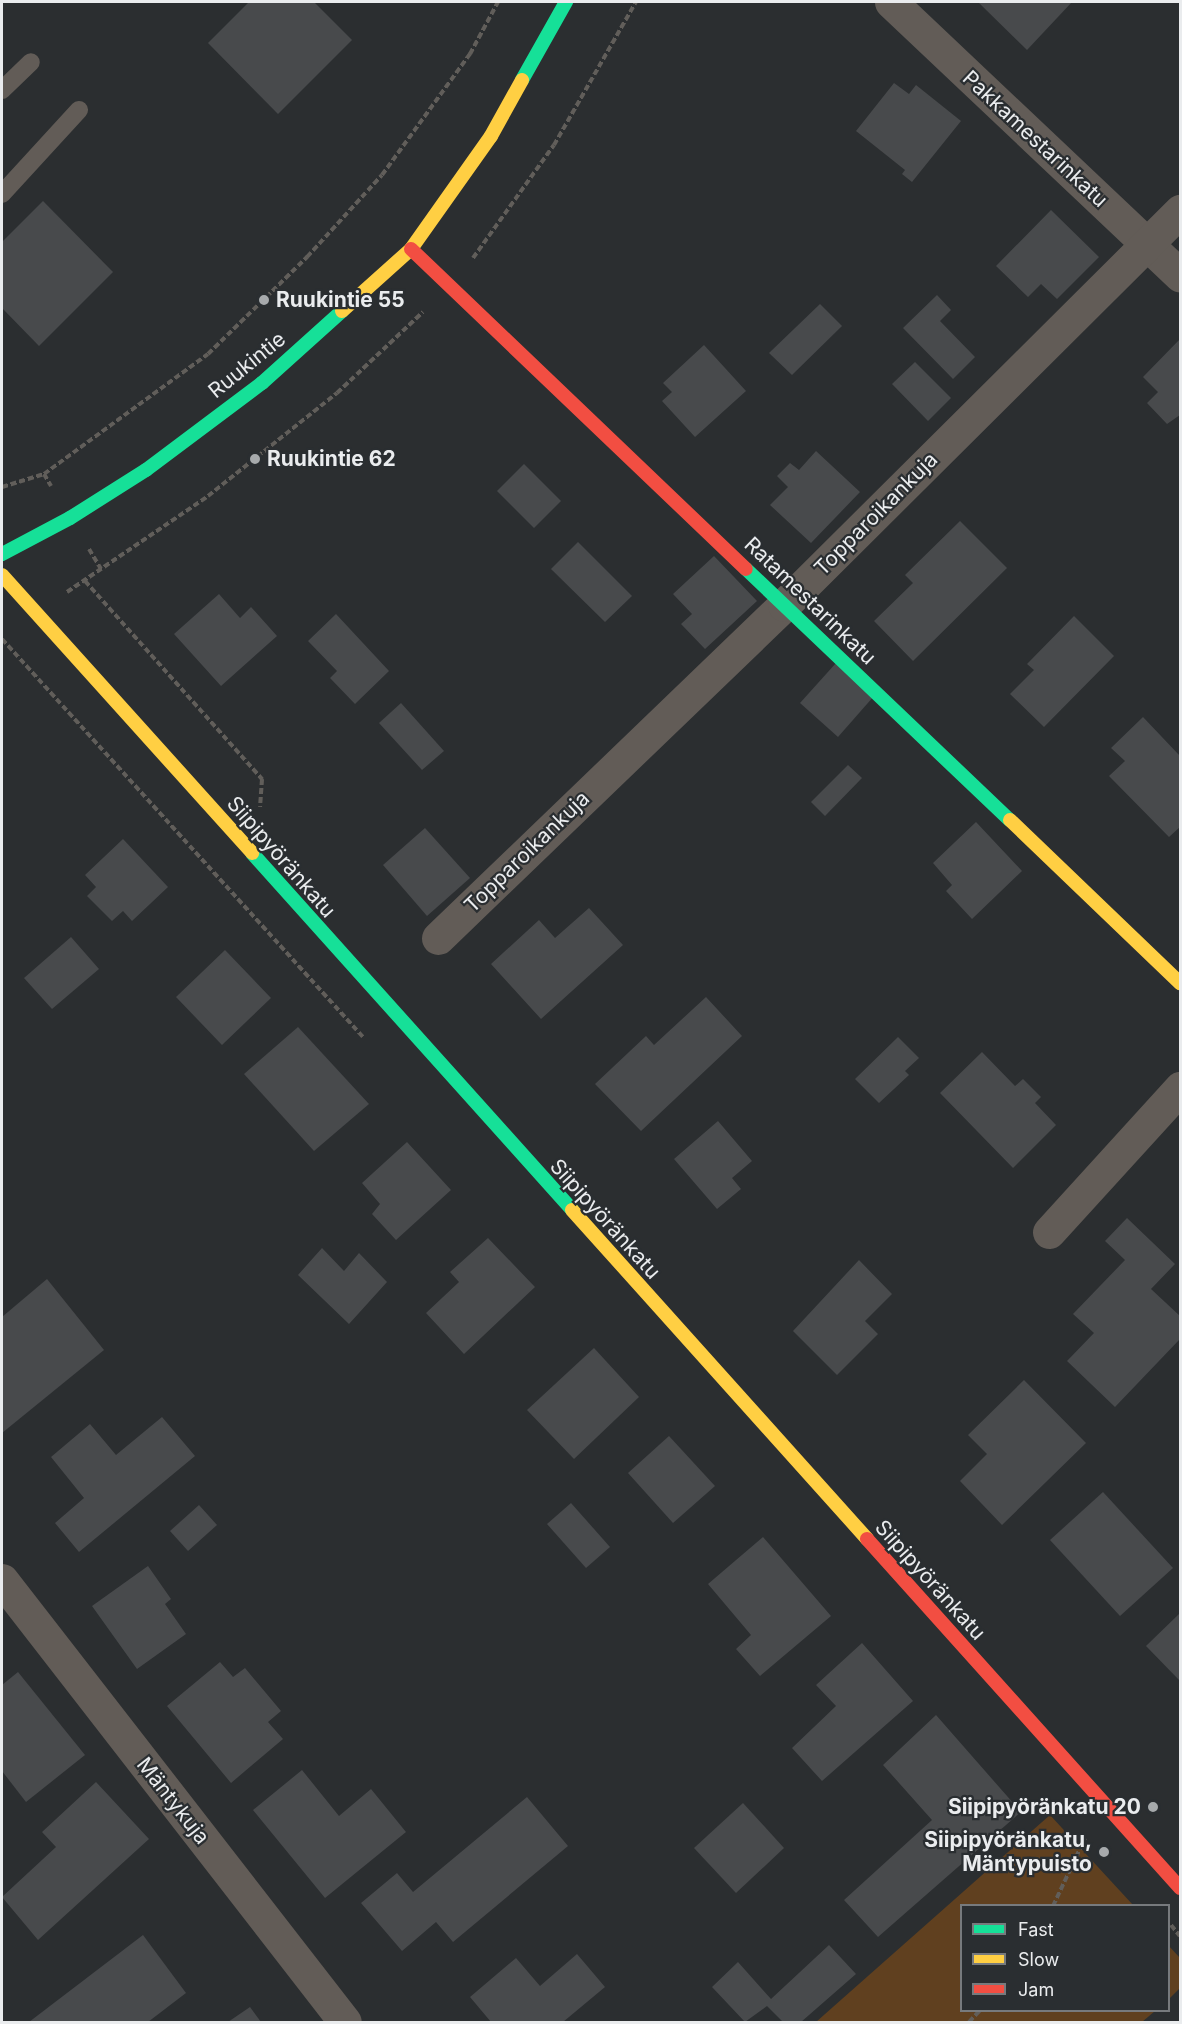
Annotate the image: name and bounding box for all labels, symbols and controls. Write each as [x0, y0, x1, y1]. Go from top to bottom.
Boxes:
street label: Pakkamestarinkatu [957, 65, 1113, 213]
place label: Ruukintie 55 [276, 287, 405, 313]
marker: Ruukintie 55 [257, 293, 271, 307]
street label: Ruukintie [203, 326, 291, 404]
place label: Ruukintie 62 [267, 446, 396, 472]
street label: Topparoikankuja [809, 447, 943, 581]
marker: Ruukintie 62 [248, 452, 262, 466]
street label: Ratamestarinkatu [739, 532, 881, 670]
street label: Topparoikankuja [459, 786, 595, 918]
street label: Siipipyöränkatu [221, 791, 341, 923]
street label: Siipipyöränkatu [545, 1154, 665, 1284]
street label: Siipipyöränkatu [870, 1515, 990, 1645]
street label: Mäntykuja [131, 1753, 215, 1849]
place label: Siipipyöränkatu 20 [948, 1794, 1141, 1820]
marker: Siipipyöränkatu 20 [1146, 1800, 1160, 1814]
place label: Siipipyöränkatu, Mäntypuisto [924, 1827, 1092, 1877]
marker: Siipipyöränkatu, Mäntypuisto [1097, 1845, 1111, 1859]
legend [960, 1904, 1170, 2012]
text: Fast [1018, 1919, 1054, 1940]
text: Slow [1018, 1949, 1059, 1970]
text: Jam [1018, 1979, 1054, 2000]

